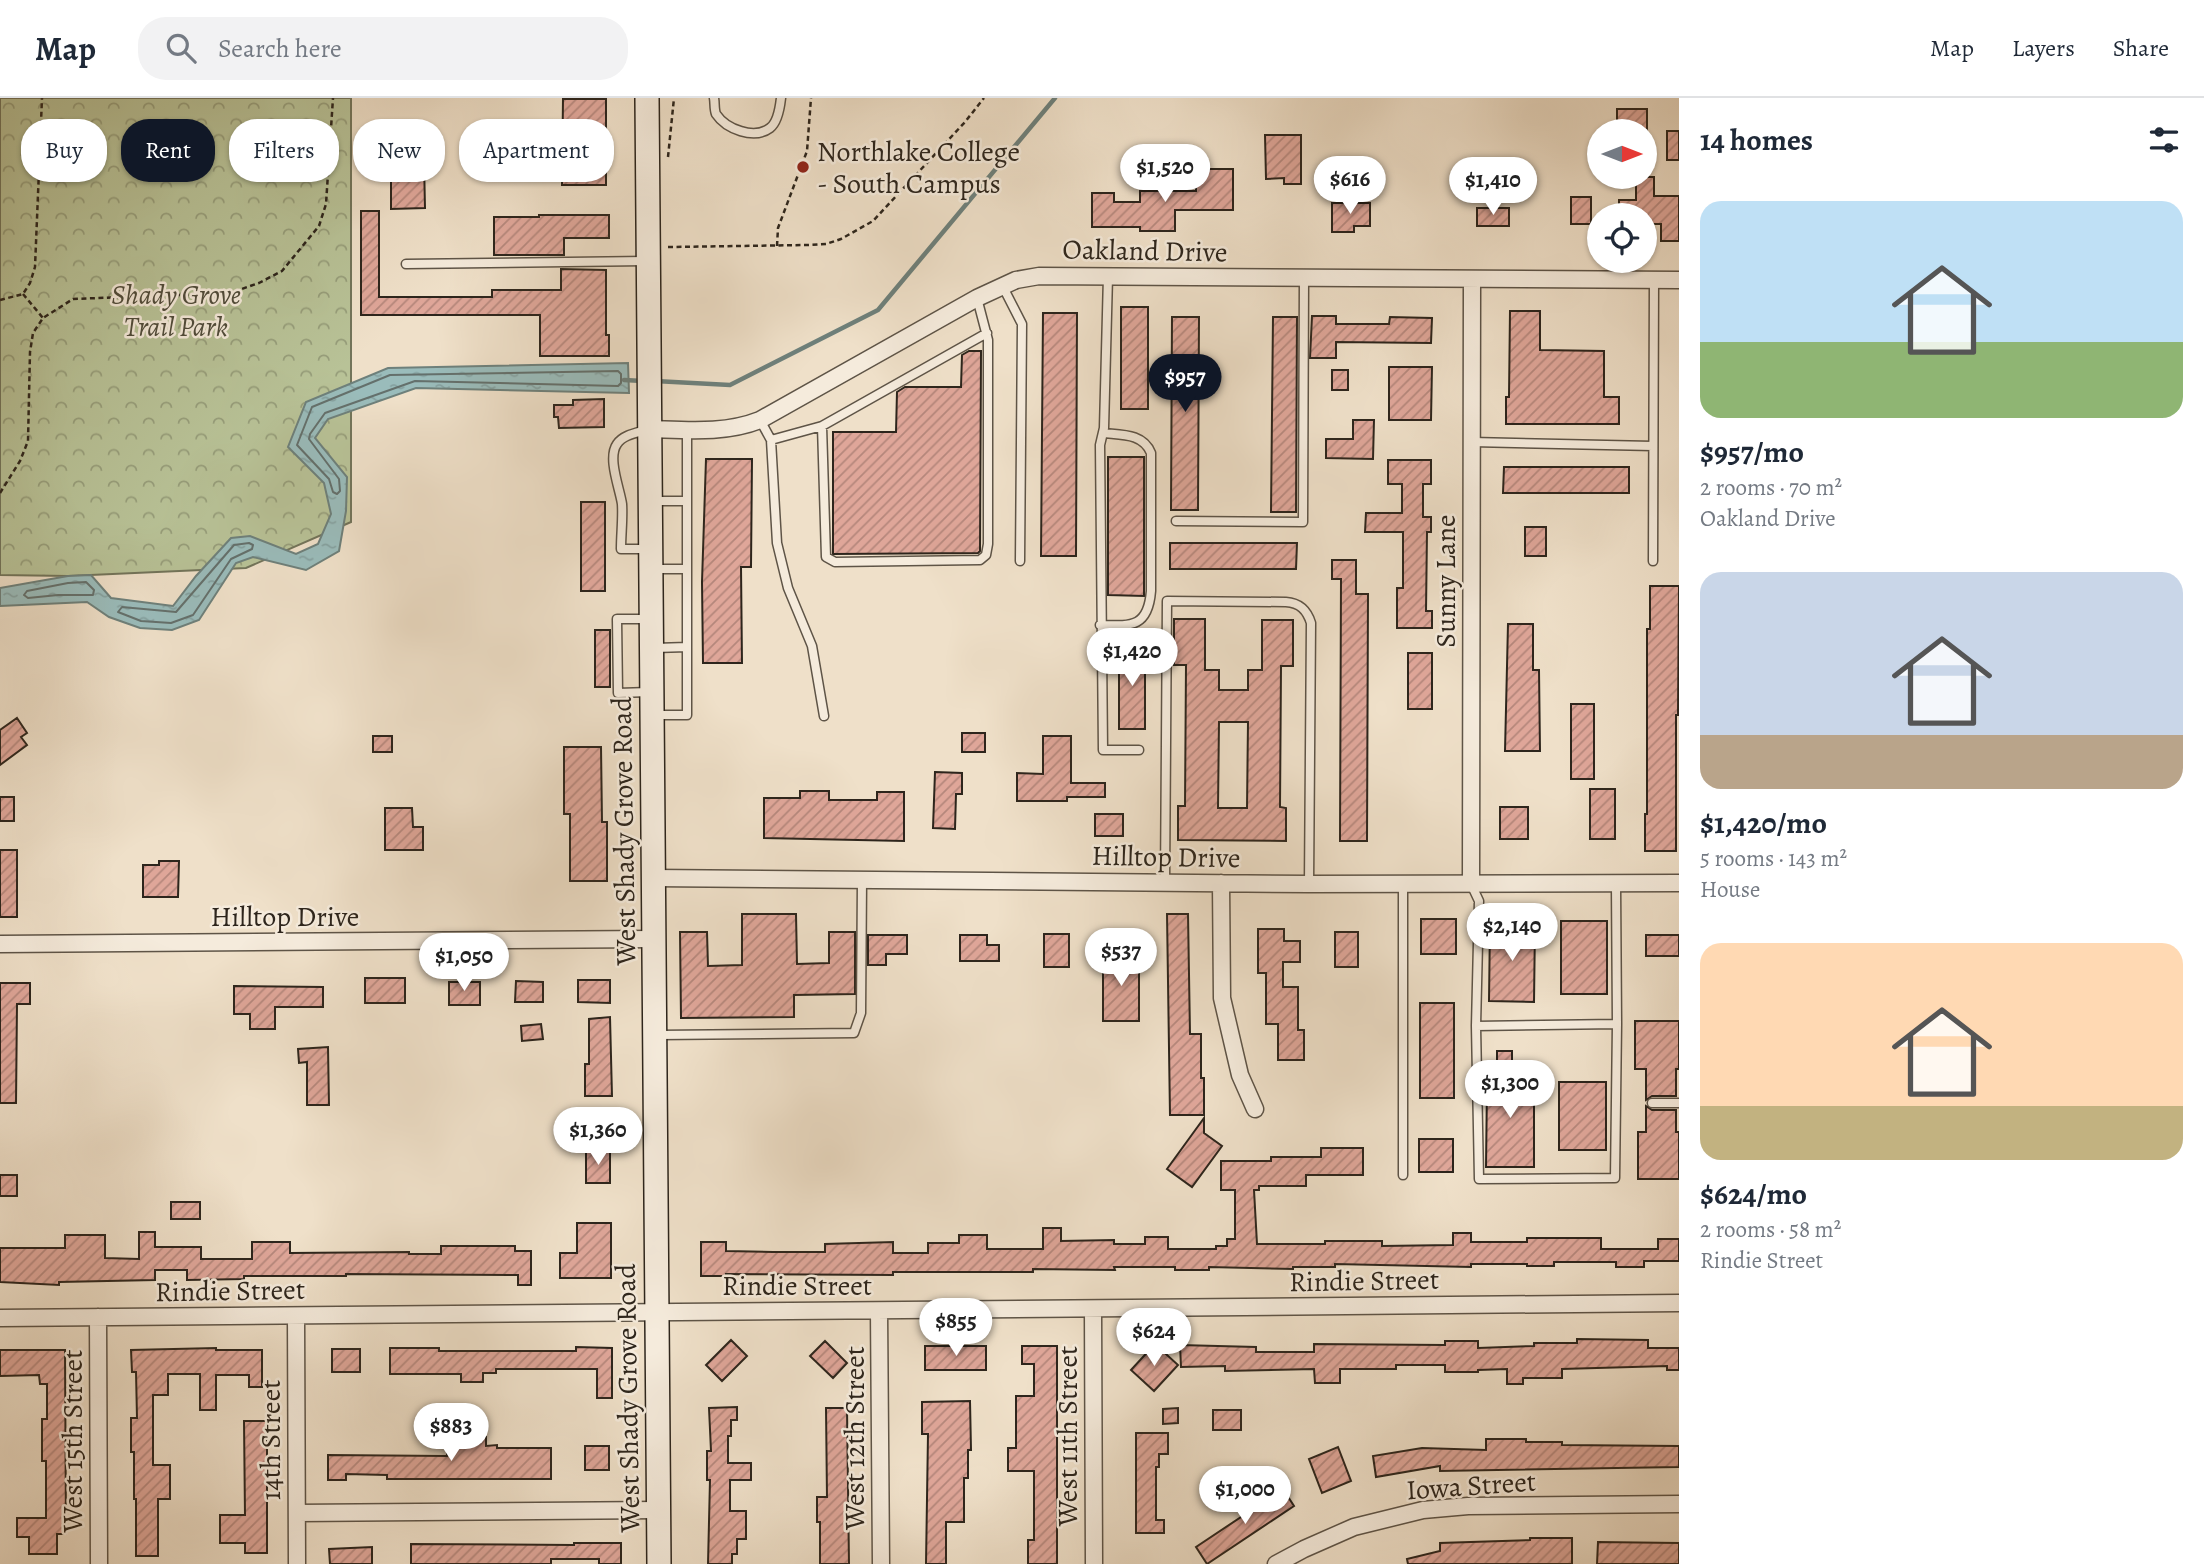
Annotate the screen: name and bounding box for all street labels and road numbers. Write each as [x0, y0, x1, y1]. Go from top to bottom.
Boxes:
street label: Oakland Drive [1062, 231, 1228, 271]
street label: Sunny Lane [1427, 514, 1465, 648]
street label: West Shady Grove Road [603, 695, 645, 967]
street label: Hilltop Drive [1091, 837, 1241, 877]
street label: Hilltop Drive [211, 898, 359, 936]
street label: Rindie Street [1289, 1261, 1439, 1301]
street label: West Shady Grove Road [607, 1262, 649, 1534]
street label: Rindie Street [722, 1267, 872, 1305]
street label: Rindie Street [155, 1271, 305, 1311]
street label: West 12th Street [836, 1346, 874, 1531]
street label: West 11th Street [1049, 1346, 1087, 1527]
street label: West 15th Street [54, 1350, 92, 1533]
street label: 14th Street [252, 1380, 290, 1500]
street label: Iowa Street [1405, 1463, 1537, 1509]

